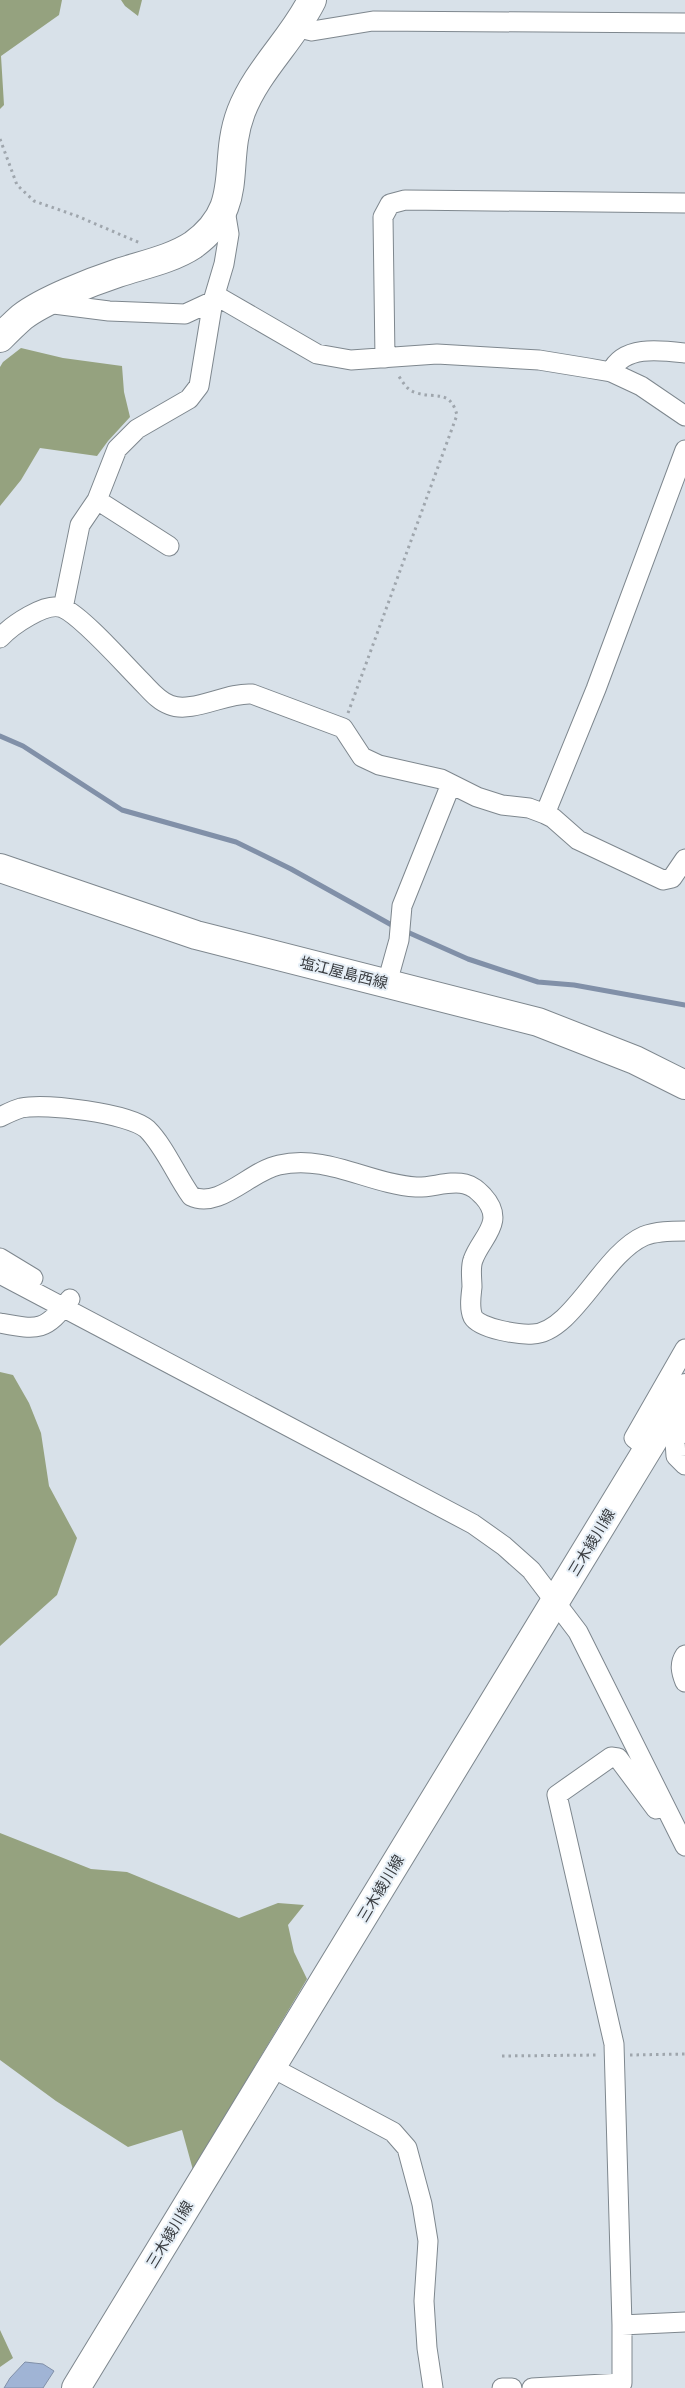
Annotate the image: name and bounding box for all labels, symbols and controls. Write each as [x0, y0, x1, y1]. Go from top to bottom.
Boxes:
street label: 塩江屋島西線 [298, 951, 390, 993]
street label: 三木綾川線 [563, 1505, 619, 1579]
street label: 三木綾川線 [352, 1851, 408, 1925]
street label: 三木綾川線 [141, 2197, 197, 2271]

